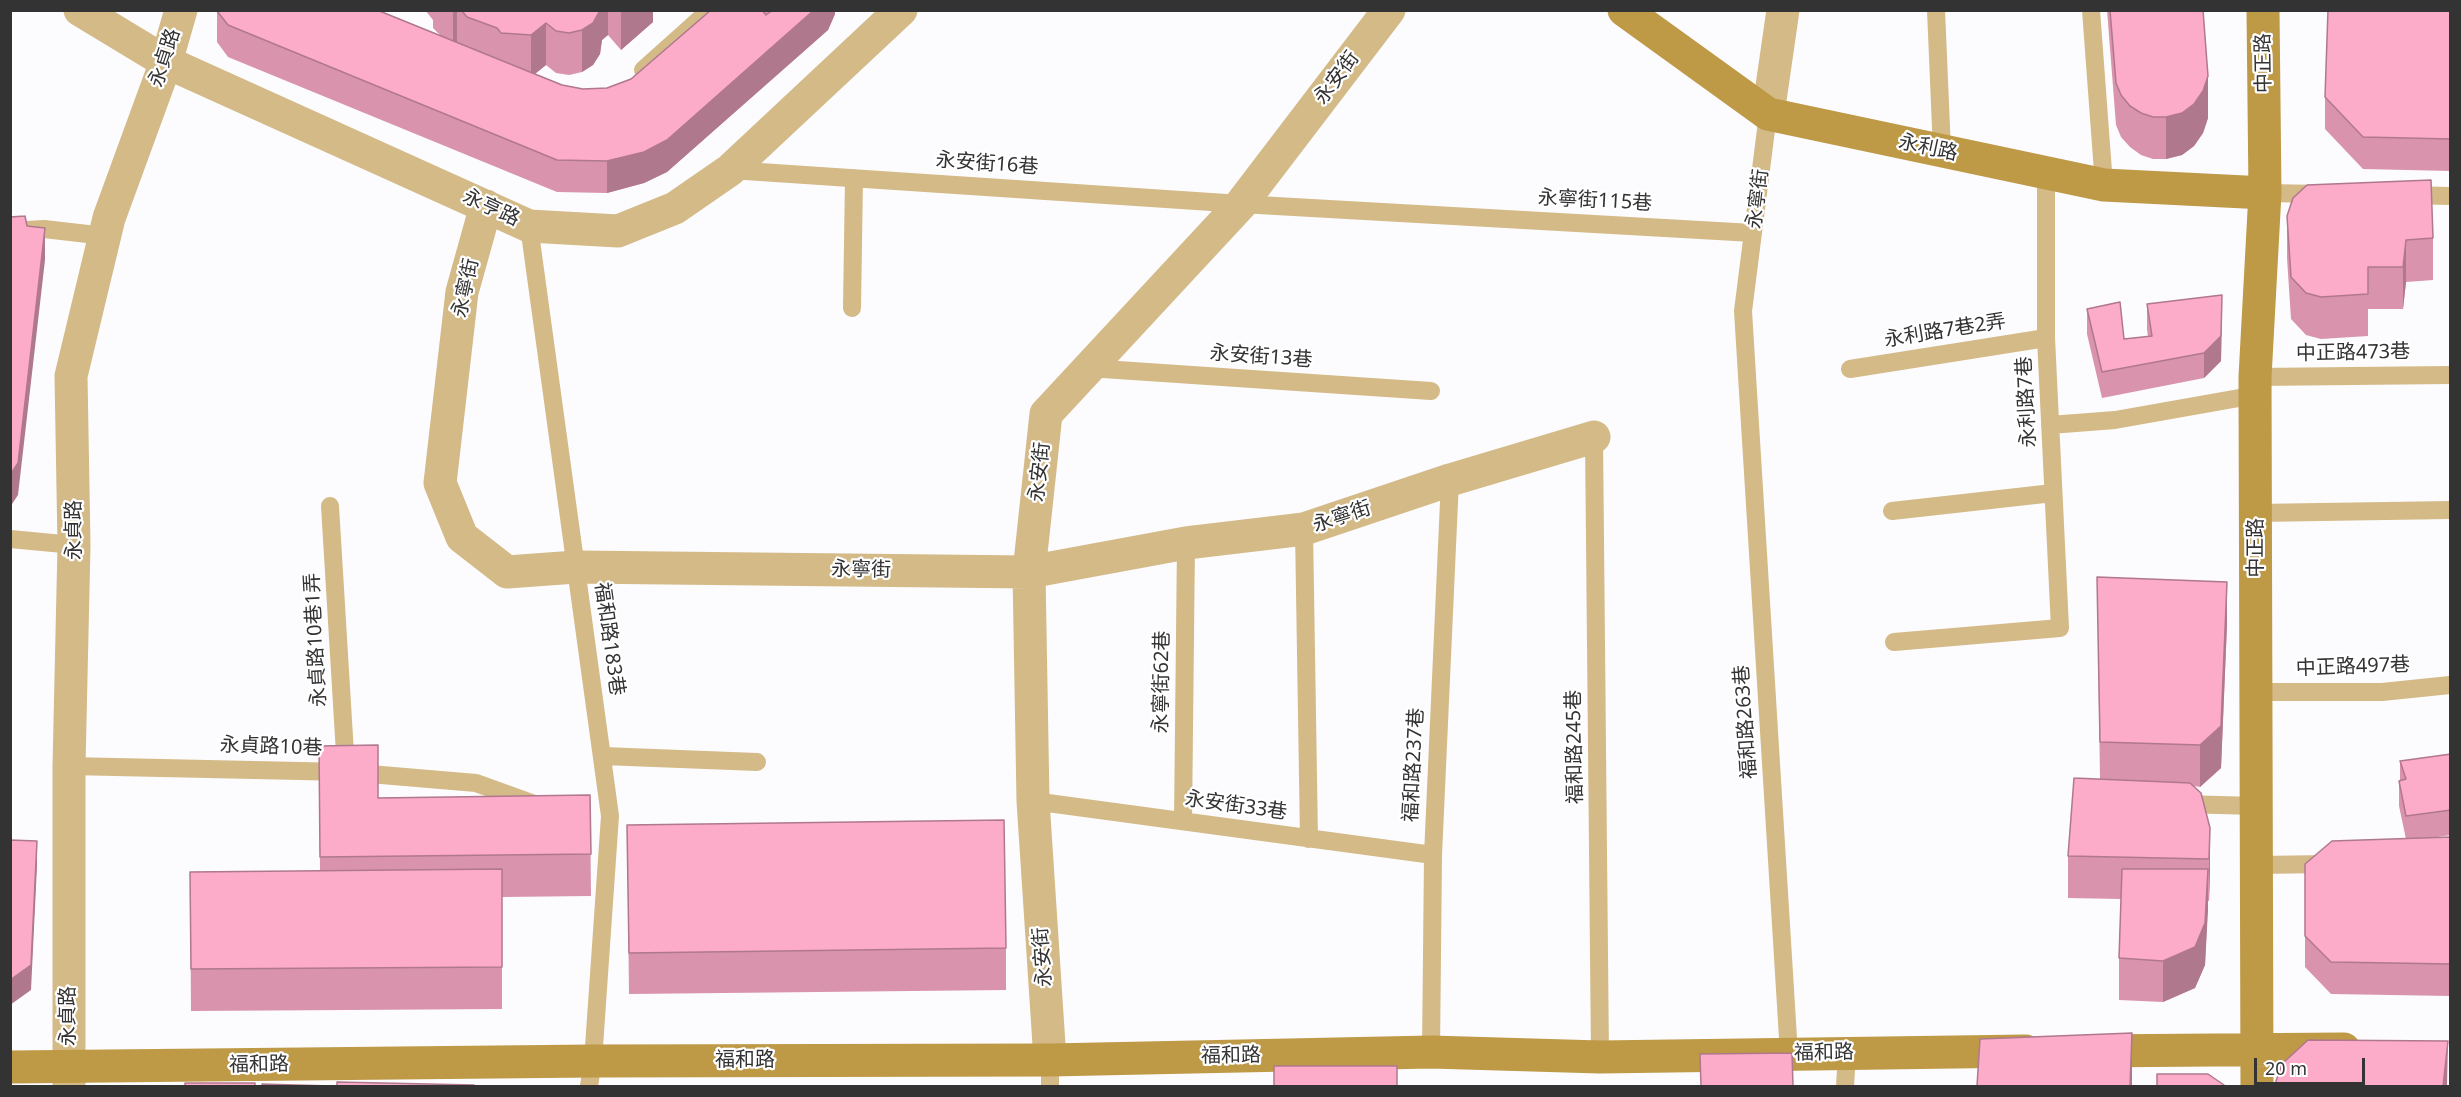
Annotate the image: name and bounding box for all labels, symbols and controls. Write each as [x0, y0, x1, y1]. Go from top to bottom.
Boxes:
street label: 永貞路 [144, 26, 186, 90]
street label: 中正路 [2251, 33, 2277, 93]
street label: 永安街 [1309, 47, 1365, 109]
street label: 永利路 [1896, 130, 1960, 166]
street label: 永安街16巷 [935, 148, 1039, 180]
street label: 永寧街 [1742, 168, 1774, 230]
street label: 永亨路 [459, 184, 523, 232]
street label: 永寧街115巷 [1537, 186, 1653, 216]
street label: 永寧街 [448, 256, 484, 320]
street label: 永利路7巷2弄 [1882, 310, 2008, 352]
street label: 中正路473巷 [2296, 340, 2410, 366]
street label: 永安街13巷 [1209, 341, 1313, 373]
street label: 永利路7巷 [2013, 356, 2041, 448]
street label: 永安街 [1025, 441, 1055, 503]
street label: 永寧街 [1310, 496, 1374, 538]
street label: 永貞路 [62, 500, 86, 560]
street label: 中正路 [2244, 518, 2268, 578]
street label: 永寧街 [831, 557, 891, 583]
street label: 永貞路10巷1弄 [301, 572, 331, 708]
street label: 福和路183巷 [589, 581, 629, 697]
street label: 永寧街62巷 [1149, 630, 1175, 734]
street label: 中正路497巷 [2295, 653, 2411, 681]
street label: 福和路263巷 [1730, 664, 1762, 780]
street label: 福和路245巷 [1562, 690, 1588, 804]
street label: 福和路237巷 [1399, 707, 1429, 823]
street label: 永貞路10巷 [219, 733, 323, 761]
street label: 永安街33巷 [1183, 787, 1289, 825]
street label: 永安街 [1029, 926, 1057, 988]
street label: 永貞路 [56, 986, 80, 1046]
street label: 福和路 [1794, 1040, 1854, 1066]
street label: 福和路 [1201, 1043, 1261, 1069]
scale bar [2257, 1046, 2368, 1084]
street label: 福和路 [715, 1048, 775, 1072]
street label: 福和路 [229, 1052, 289, 1078]
text: 20 m [2265, 1056, 2307, 1080]

